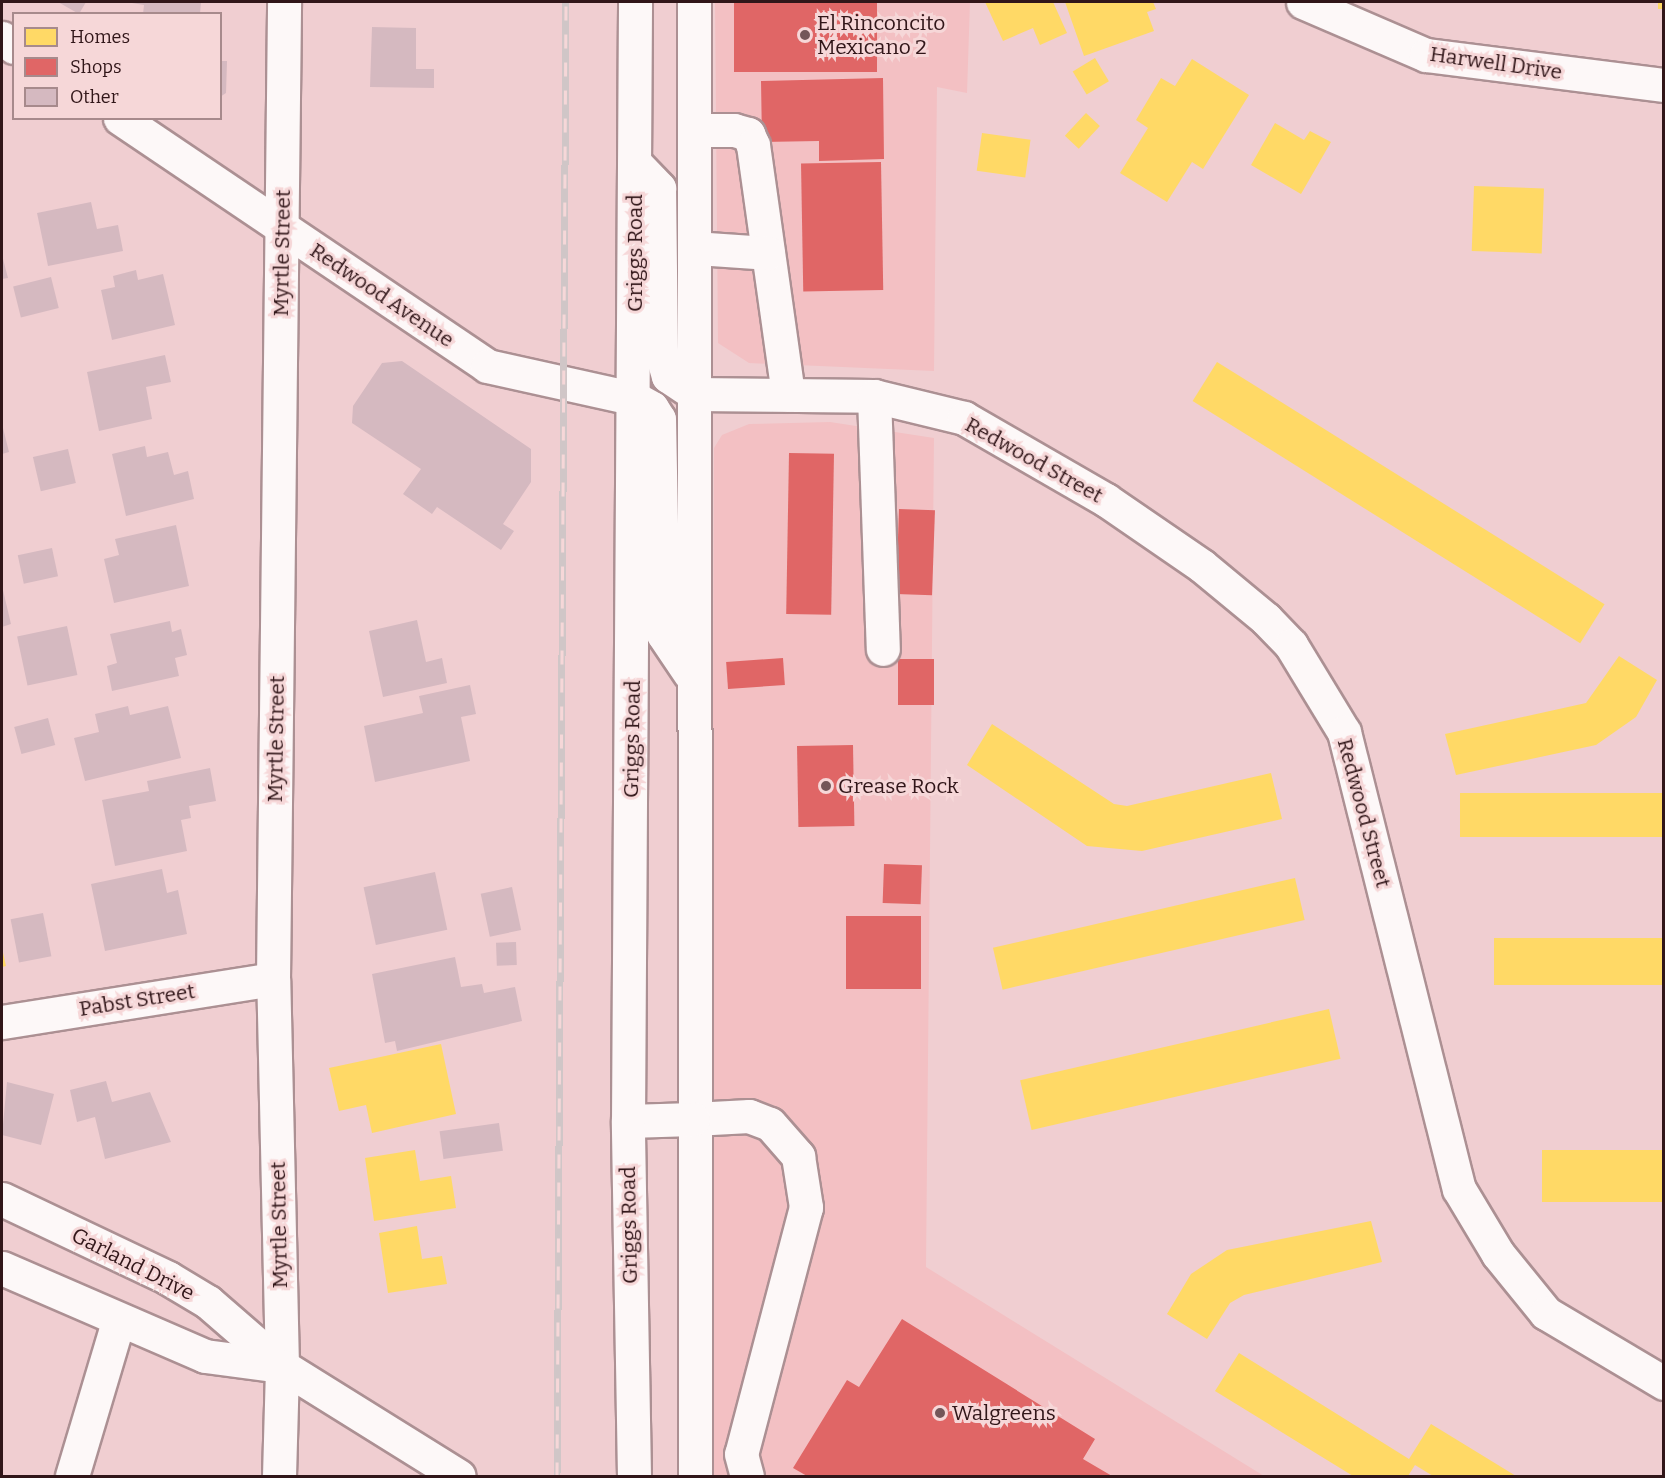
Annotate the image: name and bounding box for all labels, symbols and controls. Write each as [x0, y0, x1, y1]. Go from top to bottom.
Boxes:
place label: El Rinconcito Mexicano 2 [817, 10, 945, 60]
legend [12, 12, 222, 120]
text: Homes [70, 26, 130, 48]
marker: El Rinconcito Mexicano 2 [798, 28, 812, 42]
street label: Harwell Drive [1428, 41, 1564, 85]
text: Shops [70, 56, 122, 78]
text: Other [70, 86, 119, 108]
street label: Myrtle Street [268, 189, 296, 317]
street label: Griggs Road [622, 194, 648, 312]
street label: Redwood Avenue [305, 238, 459, 352]
street label: Redwood Street [961, 412, 1107, 508]
street label: Myrtle Street [262, 675, 290, 803]
street label: Griggs Road [618, 680, 646, 798]
street label: Redwood Street [1332, 736, 1396, 890]
place label: Grease Rock [838, 773, 959, 799]
marker: Grease Rock [819, 779, 833, 793]
street label: Pabst Street [77, 978, 197, 1022]
street label: Myrtle Street [265, 1161, 293, 1289]
street label: Griggs Road [615, 1166, 643, 1284]
street label: Garland Drive [67, 1222, 199, 1306]
place label: Walgreens [952, 1400, 1056, 1426]
marker: Walgreens [933, 1406, 947, 1420]

